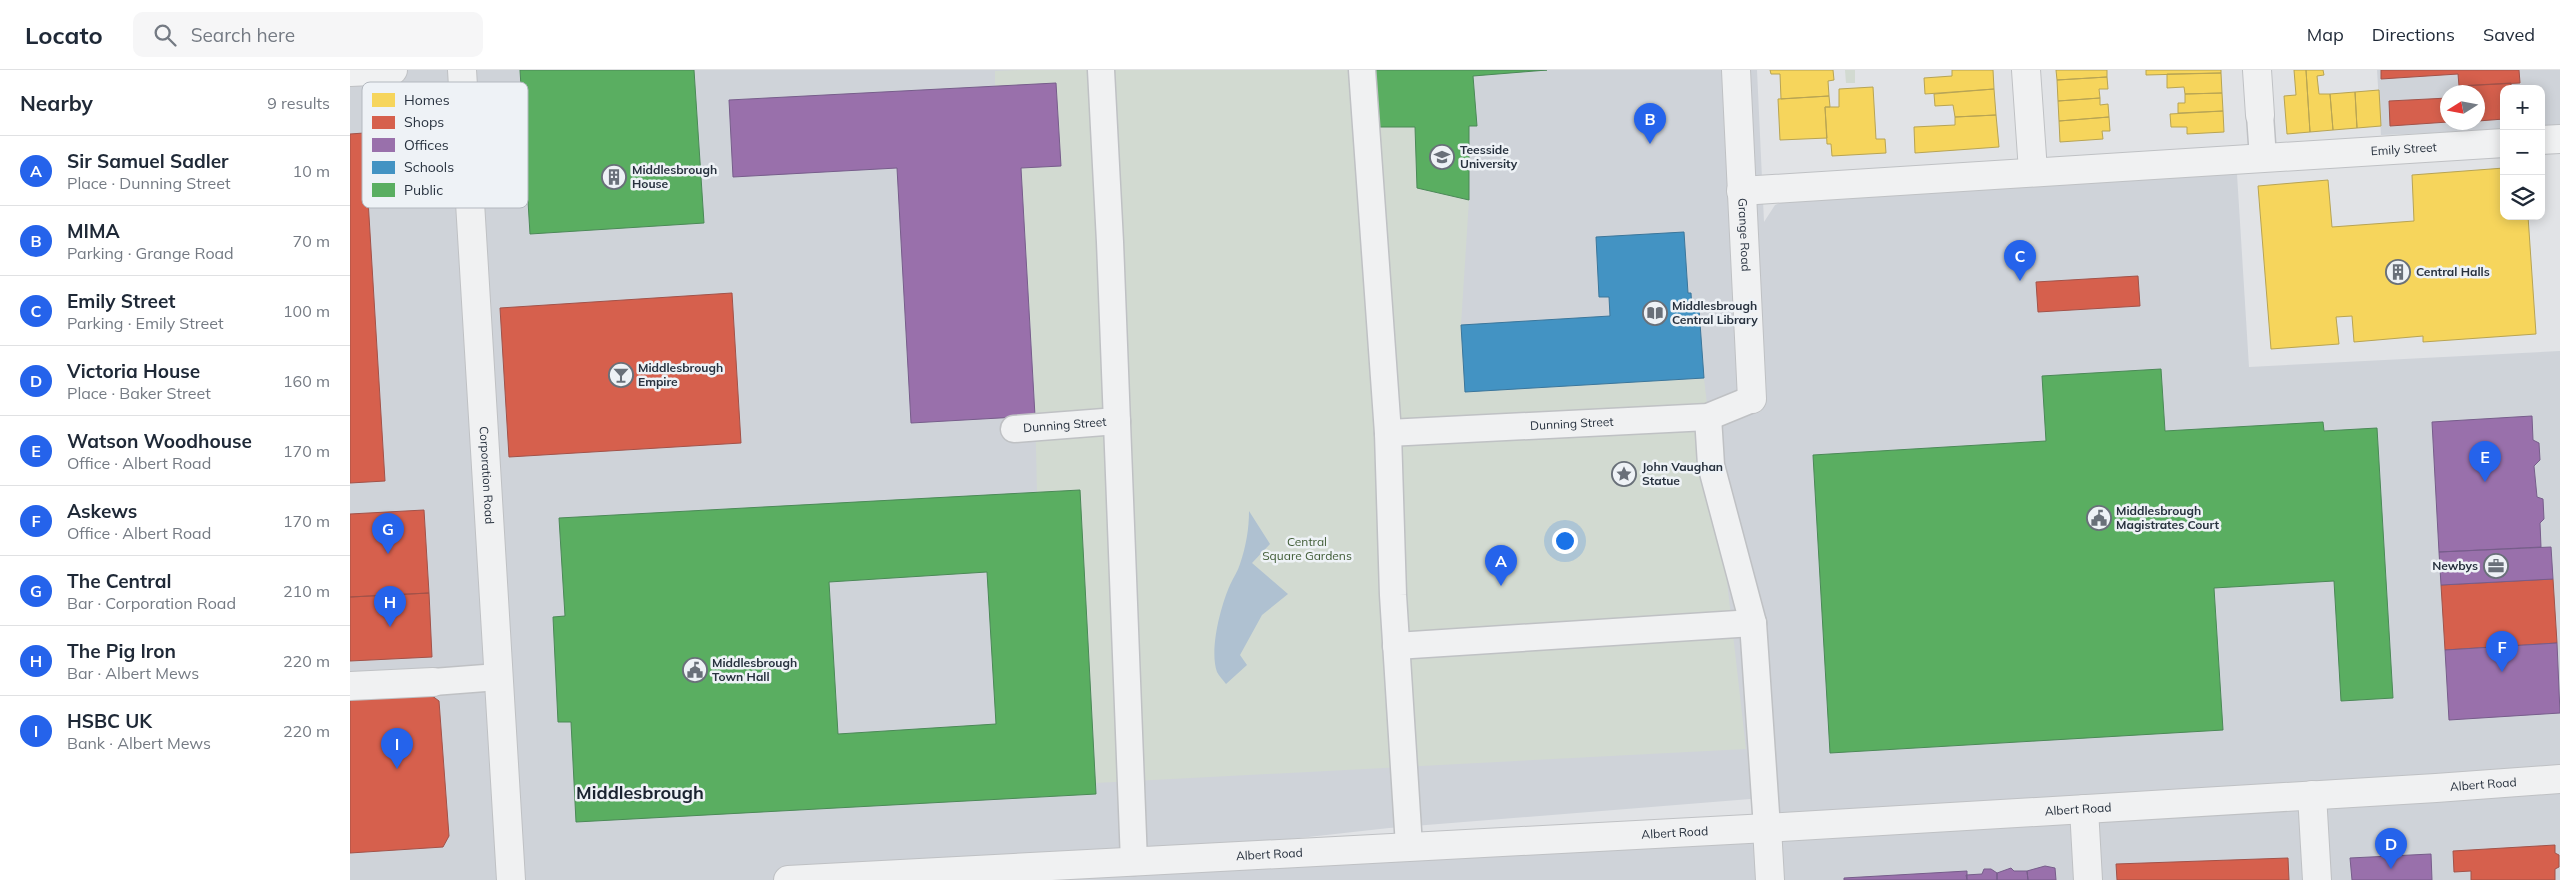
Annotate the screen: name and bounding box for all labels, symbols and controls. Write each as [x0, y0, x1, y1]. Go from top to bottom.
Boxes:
search box [133, 12, 483, 57]
text: Locato [25, 20, 103, 50]
icon: search [151, 21, 179, 49]
text: Search here [191, 23, 295, 47]
text: Map [2307, 23, 2344, 46]
text: Directions [2372, 23, 2455, 46]
text: Saved [2483, 23, 2535, 46]
legend [362, 82, 528, 208]
north arrow [2440, 85, 2485, 130]
map controls [2500, 85, 2545, 220]
button: + [2500, 85, 2545, 130]
text: Nearby [20, 90, 93, 116]
text: Homes [404, 91, 450, 109]
text: 9 results [267, 93, 330, 113]
pin: B [1634, 103, 1666, 144]
text: Shops [404, 113, 444, 131]
button: − [2500, 130, 2545, 175]
text: Offices [404, 136, 449, 154]
street label: Emily Street [2370, 139, 2437, 158]
place label: Teesside University [1460, 142, 1518, 171]
school or university icon: Teesside University [1429, 144, 1455, 170]
text: Sir Samuel Sadler [67, 149, 229, 173]
text: Schools [404, 158, 454, 176]
text: A [30, 161, 42, 181]
text: 10 m [293, 161, 330, 181]
place label: Middlesbrough House [632, 162, 717, 191]
building icon: Middlesbrough House [601, 164, 627, 190]
text: Place · Dunning Street [67, 173, 231, 193]
button: layers [2500, 175, 2545, 220]
text: Public [404, 181, 443, 199]
street label: Grange Road [1735, 198, 1754, 272]
text: MIMA [67, 219, 120, 243]
text: B [30, 231, 42, 251]
text: 70 m [293, 231, 330, 251]
pin: C [2004, 240, 2036, 281]
text: Parking · Grange Road [67, 243, 234, 263]
building icon: Central Halls [2385, 259, 2411, 285]
place label: Central Halls [2416, 264, 2490, 279]
text: Emily Street [67, 289, 176, 313]
place label: Middlesbrough Central Library [1672, 298, 1758, 327]
library icon: Middlesbrough Central Library [1642, 300, 1668, 326]
text: C [31, 301, 41, 321]
text: 100 m [283, 301, 330, 321]
text: Parking · Emily Street [67, 313, 224, 333]
text: Victoria House [67, 359, 200, 383]
place label: Middlesbrough Empire [638, 360, 723, 389]
bar icon: Middlesbrough Empire [608, 362, 634, 388]
text: D [30, 371, 42, 391]
text: 160 m [283, 371, 330, 391]
text: Place · Baker Street [67, 383, 211, 403]
street label: Dunning Street [1023, 414, 1107, 435]
street label: Dunning Street [1530, 414, 1614, 433]
street label: Corporation Road [477, 426, 497, 525]
text: Watson Woodhouse [67, 429, 252, 453]
text: E [31, 441, 41, 461]
text: 170 m [283, 441, 330, 461]
pin: E [2469, 441, 2501, 482]
text: Office · Albert Road [67, 453, 211, 473]
place label: John Vaughan Statue [1642, 459, 1723, 488]
place icon: John Vaughan Statue [1611, 461, 1637, 487]
text: Askews [67, 499, 137, 523]
place label: Middlesbrough Magistrates Court [2116, 503, 2220, 532]
public building icon: Middlesbrough Magistrates Court [2086, 505, 2112, 531]
text: F [31, 511, 41, 531]
text: 170 m [283, 511, 330, 531]
pin: G [372, 513, 404, 554]
text: Office · Albert Road [67, 523, 211, 543]
your location [1552, 528, 1578, 554]
park label: Central Square Gardens [1262, 534, 1352, 563]
pin: A [1485, 545, 1517, 586]
office icon: Newbys [2483, 553, 2509, 579]
place label: Newbys [2432, 558, 2478, 573]
text: The Central [67, 569, 171, 593]
text: G [30, 581, 42, 601]
text: 210 m [283, 581, 330, 601]
pin: H [374, 586, 406, 627]
text: Bar · Corporation Road [67, 593, 236, 613]
pin: F [2486, 631, 2518, 672]
text: The Pig Iron [67, 639, 176, 663]
text: H [30, 651, 42, 671]
text: 220 m [283, 651, 330, 671]
place label: Middlesbrough Town Hall [712, 655, 797, 684]
public building icon: Middlesbrough Town Hall [682, 657, 708, 683]
text: Bar · Albert Mews [67, 663, 199, 683]
text: HSBC UK [67, 709, 152, 733]
text: I [34, 721, 38, 741]
text: 220 m [283, 721, 330, 741]
pin: I [381, 728, 413, 769]
text: Bank · Albert Mews [67, 733, 211, 753]
street label: Albert Road [2449, 774, 2517, 794]
district label: Middlesbrough [576, 781, 704, 804]
street label: Albert Road [2044, 799, 2112, 818]
street label: Albert Road [1641, 823, 1709, 842]
pin: D [2375, 828, 2407, 869]
street label: Albert Road [1235, 845, 1303, 863]

